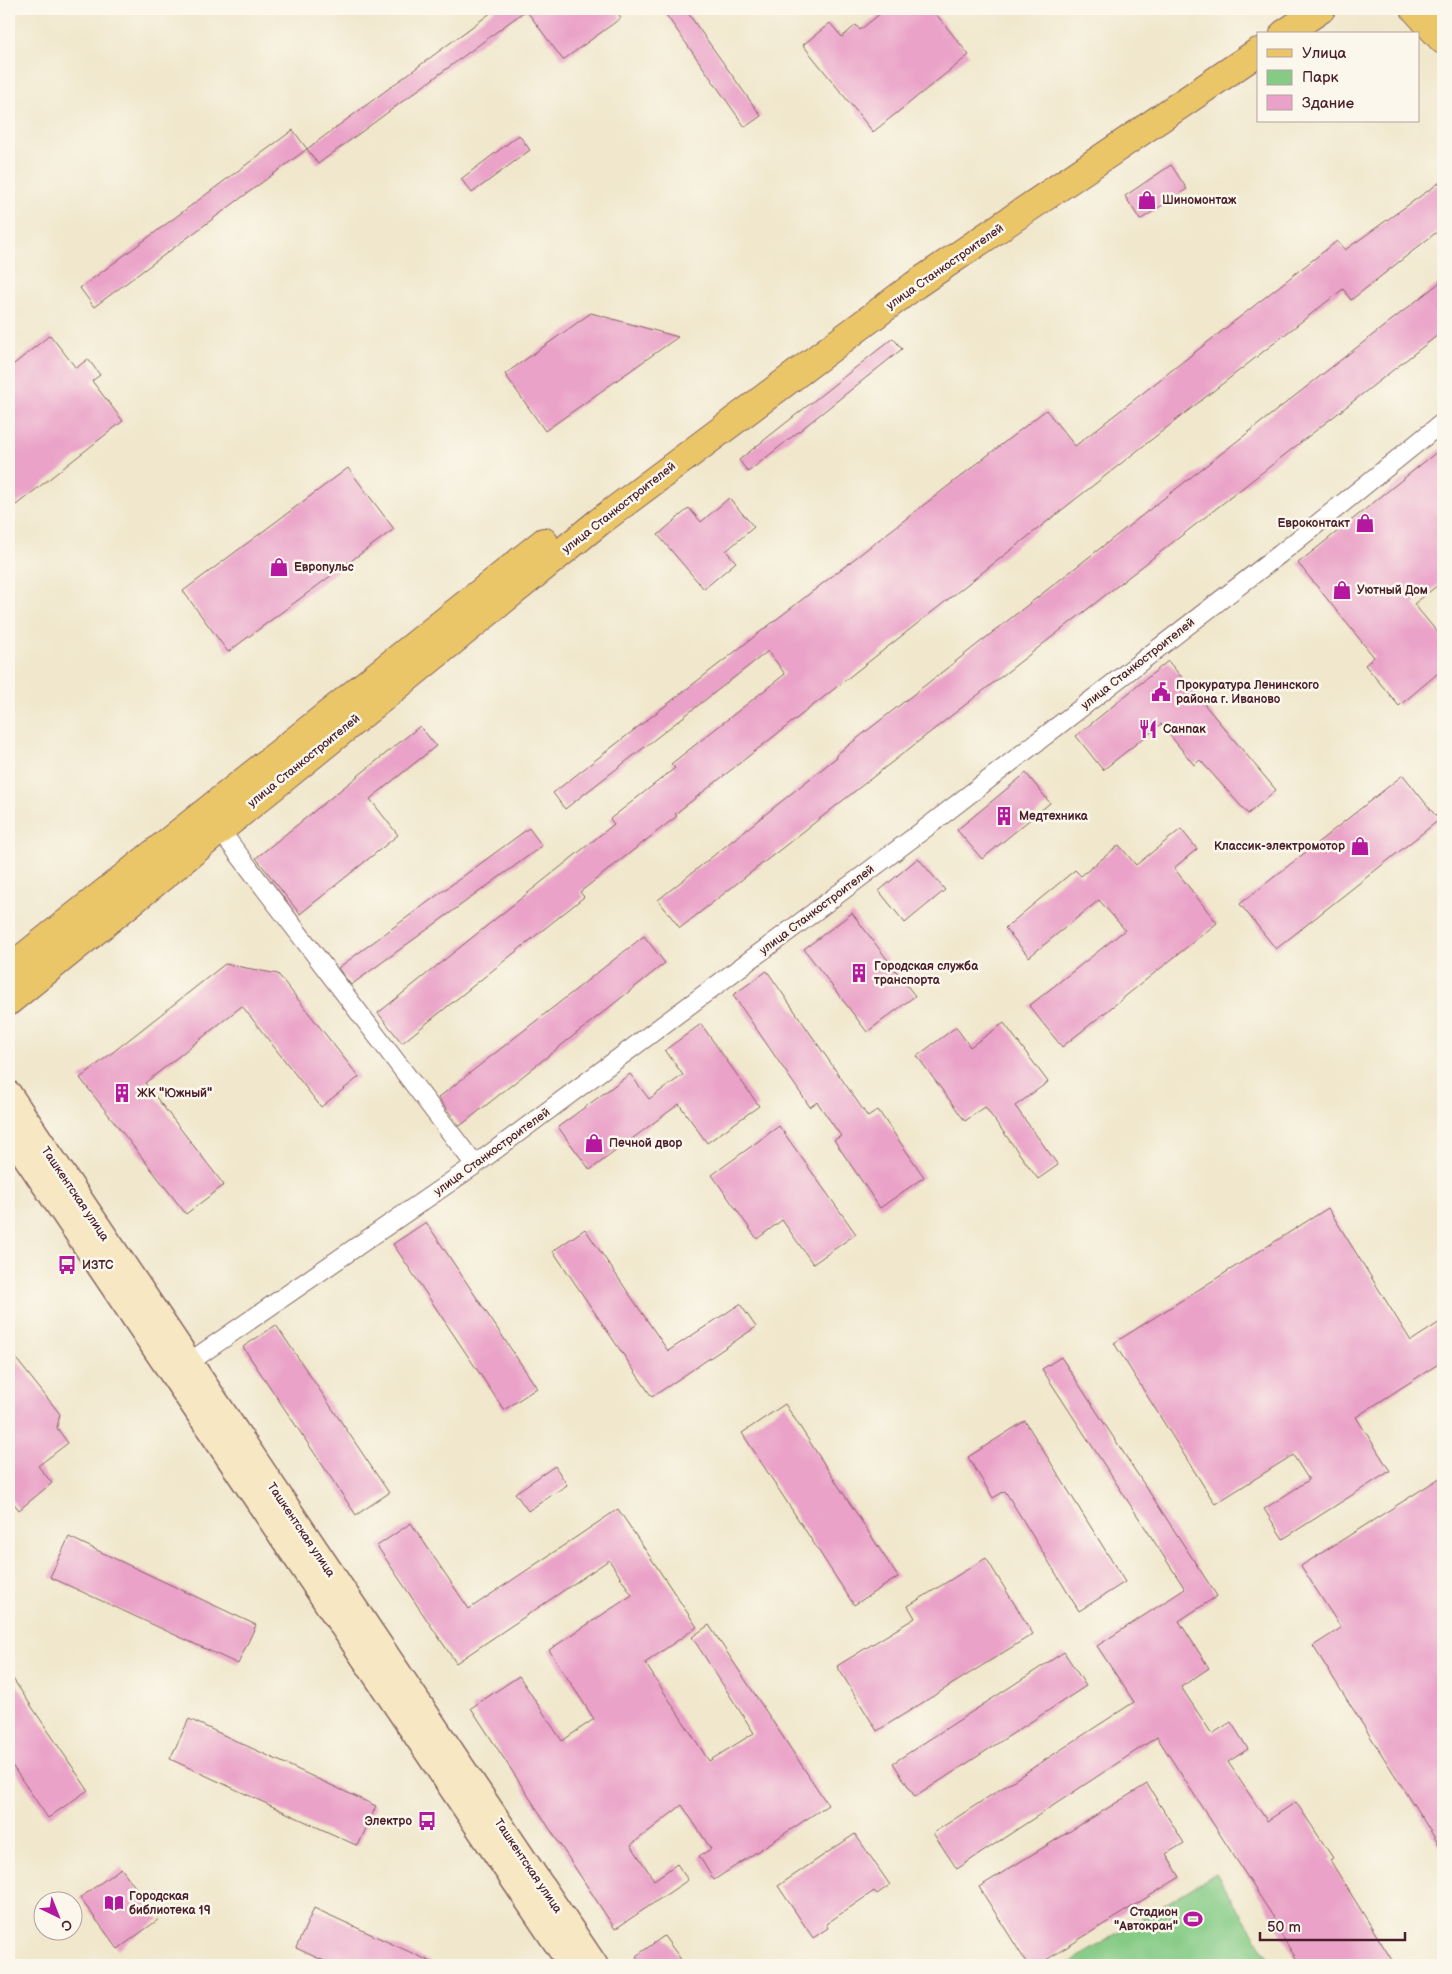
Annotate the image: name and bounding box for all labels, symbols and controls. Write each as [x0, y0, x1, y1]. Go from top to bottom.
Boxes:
legend [1257, 32, 1420, 122]
text: Улица [1302, 44, 1347, 63]
text: Парк [1302, 68, 1339, 87]
text: Здание [1302, 94, 1354, 113]
shop icon: Шиномонтаж [1136, 189, 1158, 211]
place label: Шиномонтаж [1162, 193, 1237, 208]
street label: улица Станкостроителей [883, 221, 1007, 313]
street label: улица Станкостроителей [559, 459, 679, 557]
shop icon: Евроконтакт [1354, 512, 1376, 534]
place label: Евроконтакт [1277, 516, 1350, 531]
shop icon: Европульс [268, 556, 290, 578]
place label: Европульс [294, 560, 354, 575]
shop icon: Уютный Дом [1331, 579, 1353, 601]
place label: Уютный Дом [1357, 583, 1428, 598]
street label: улица Станкостроителей [1078, 615, 1198, 713]
place label: Прокуратура Ленинского района г. Иваново [1176, 678, 1320, 707]
public building icon: Прокуратура Ленинского района г. Иваново [1150, 681, 1172, 703]
street label: улица Станкостроителей [245, 711, 363, 811]
restaurant icon: Санпак [1137, 718, 1159, 740]
place label: Санпак [1163, 722, 1206, 737]
building icon: Медтехника [993, 805, 1015, 827]
place label: Медтехника [1019, 809, 1089, 824]
shop icon: Классик-электромотор [1349, 835, 1371, 857]
place label: Классик-электромотор [1214, 839, 1345, 854]
street label: улица Станкостроителей [757, 862, 878, 958]
place label: Городская служба транспорта [874, 959, 979, 988]
building icon: Городская служба транспорта [848, 962, 870, 984]
building icon: ЖК "Южный" [111, 1082, 133, 1104]
place label: ЖК "Южный" [137, 1086, 212, 1101]
street label: улица Станкостроителей [431, 1105, 553, 1199]
shop icon: Печной двор [583, 1132, 605, 1154]
place label: Печной двор [609, 1136, 682, 1151]
street label: Ташкентская улица [38, 1144, 112, 1244]
bus stop icon: ИЗТС [56, 1254, 78, 1276]
place label: ИЗТС [82, 1258, 114, 1273]
street label: Ташкентская улица [264, 1480, 338, 1580]
bus stop icon: Электро [416, 1810, 438, 1832]
place label: Электро [365, 1814, 412, 1829]
street label: Ташкентская улица [491, 1816, 565, 1916]
place label: Городская библиотека 19 [129, 1889, 211, 1918]
north arrow [32, 1892, 82, 1942]
library icon: Городская библиотека 19 [103, 1892, 125, 1914]
place label: Стадион "Автокран" [1114, 1905, 1178, 1934]
sports icon: Стадион "Автокран" [1182, 1908, 1204, 1930]
scale bar [1260, 1909, 1404, 1941]
text: С [57, 1916, 76, 1935]
text: 50 m [1267, 1918, 1301, 1937]

